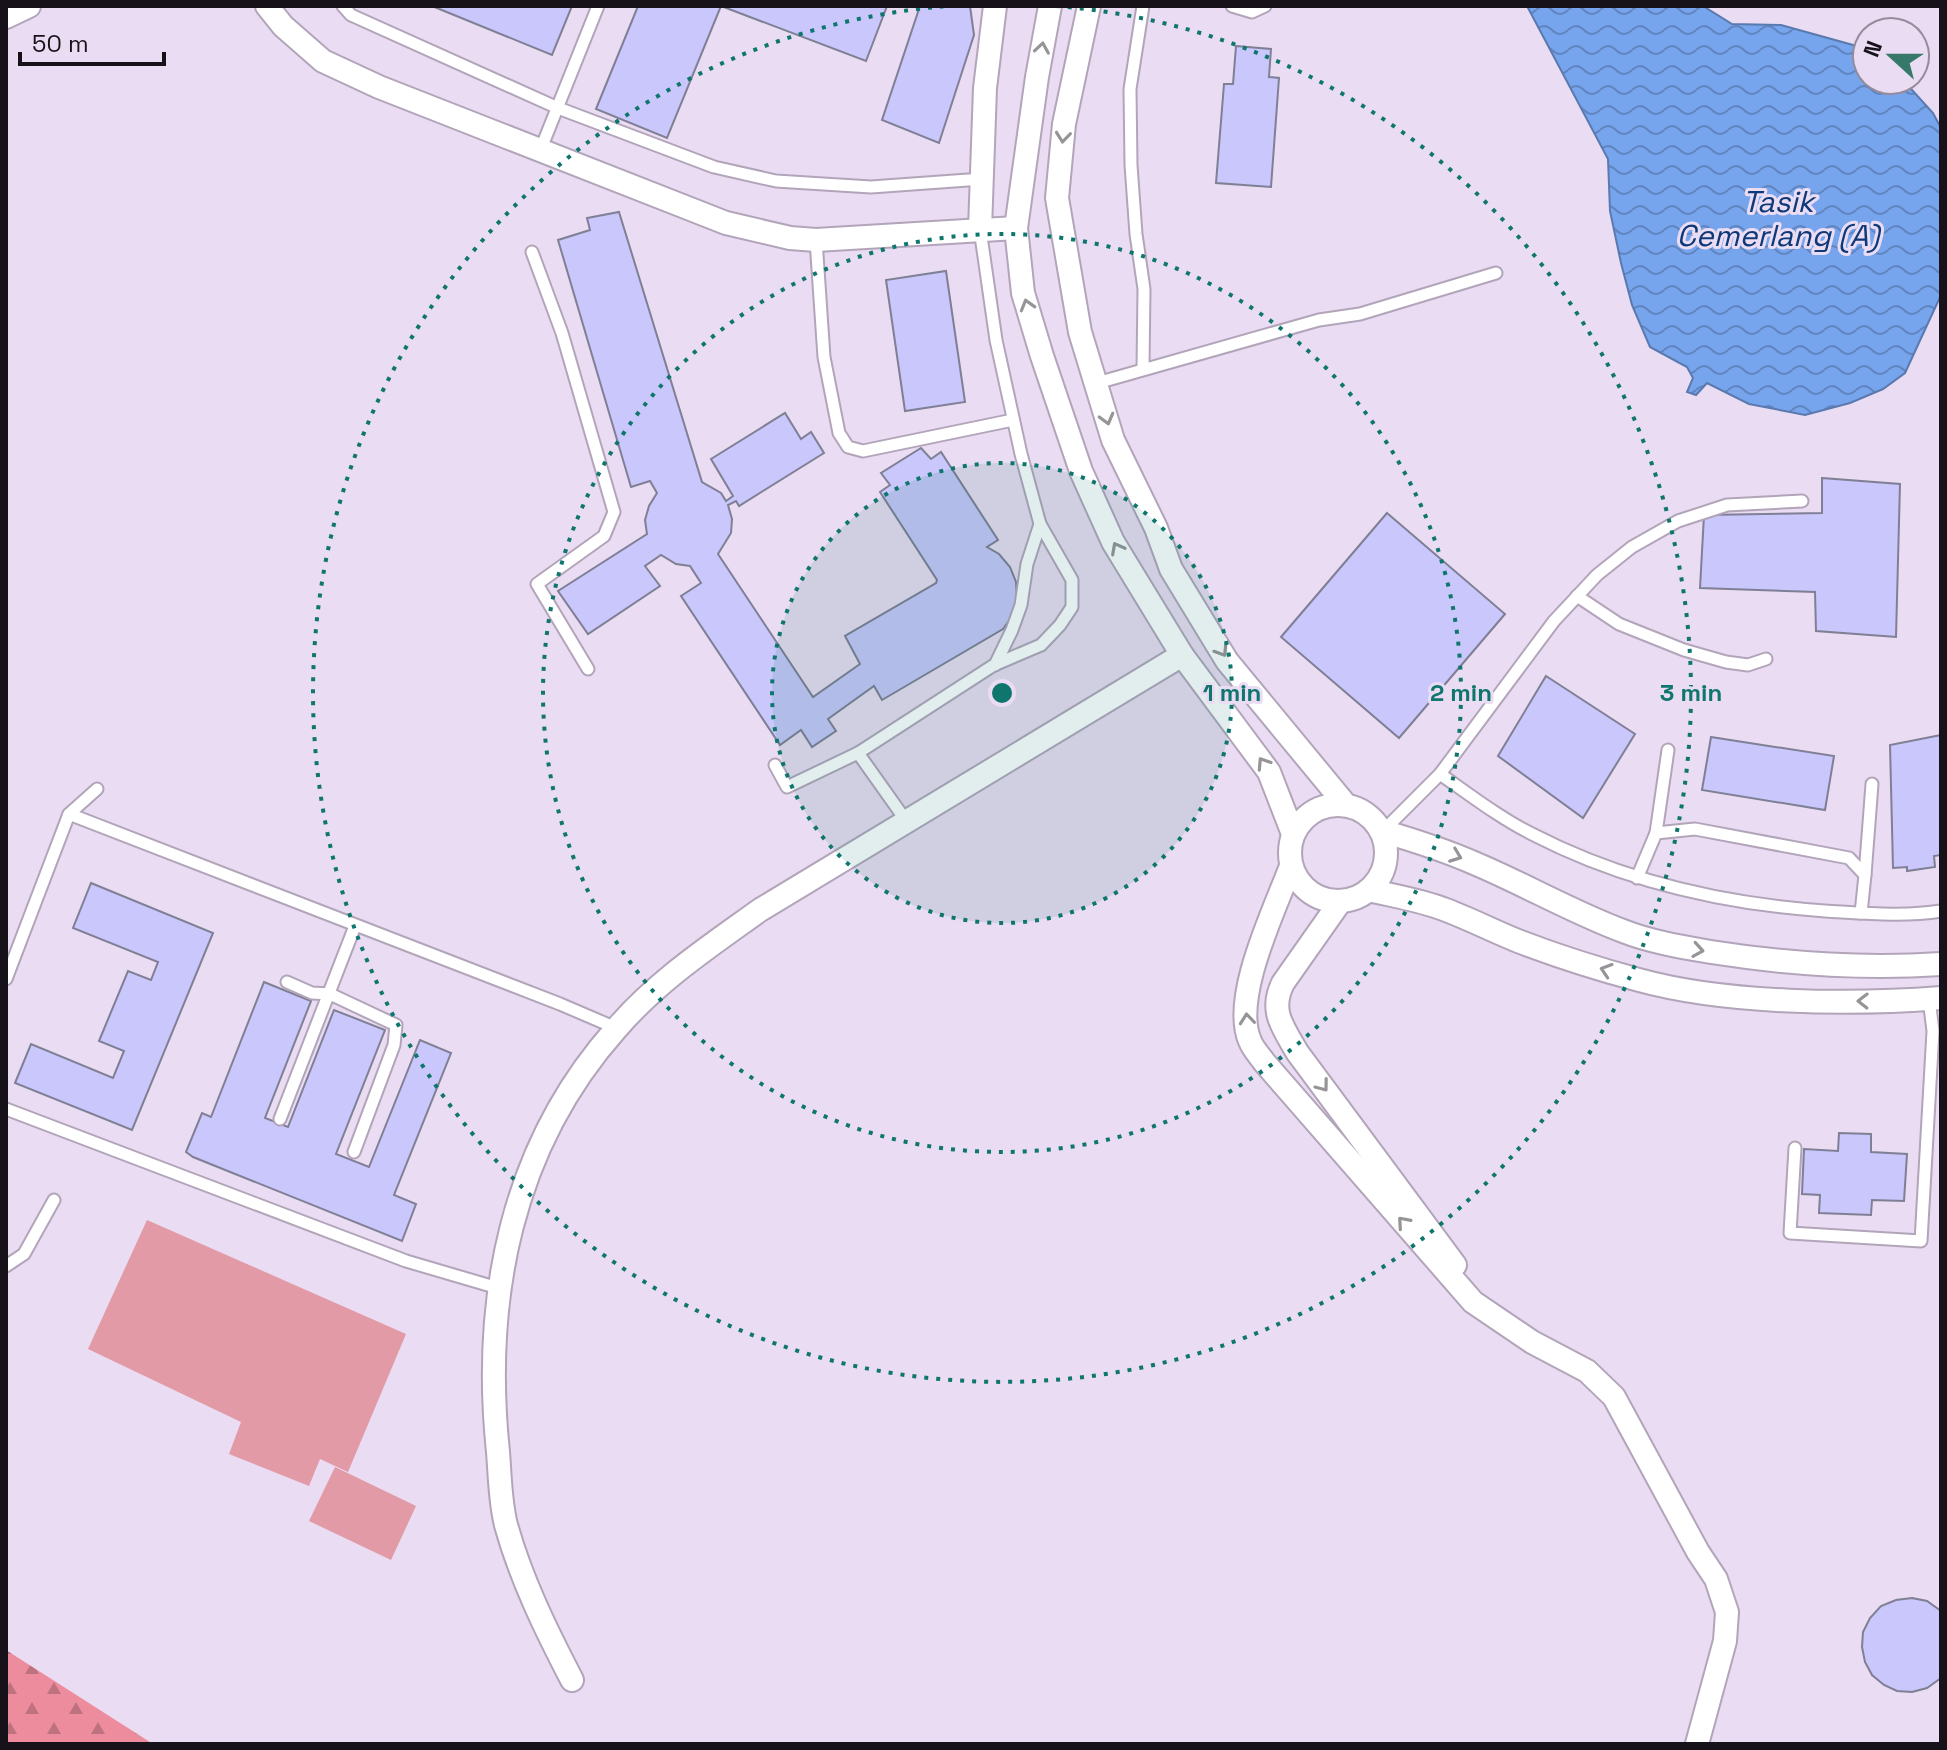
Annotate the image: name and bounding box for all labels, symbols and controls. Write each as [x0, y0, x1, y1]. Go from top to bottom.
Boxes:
scale bar [20, 16, 164, 66]
north arrow [1851, 16, 1931, 96]
text: 50 m [32, 28, 89, 59]
text: N [1857, 37, 1888, 61]
one-way arrow [1032, 41, 1049, 54]
one-way arrow [1054, 131, 1071, 144]
water label: Tasik Cemerlang (A) [1677, 182, 1882, 255]
one-way arrow [1020, 298, 1036, 312]
one-way arrow [1098, 411, 1114, 425]
one-way arrow [1111, 542, 1126, 556]
one-way arrow [1212, 642, 1227, 657]
text: 1 min [1203, 677, 1261, 708]
text: 2 min [1430, 677, 1492, 708]
text: 3 min [1660, 677, 1722, 708]
centre of rings [988, 679, 1016, 707]
one-way arrow [1257, 757, 1272, 772]
one-way arrow [1448, 846, 1462, 863]
one-way arrow [1691, 940, 1704, 957]
one-way arrow [1600, 964, 1614, 980]
one-way arrow [1856, 992, 1869, 1009]
one-way arrow [1238, 1012, 1255, 1025]
one-way arrow [1313, 1077, 1327, 1091]
one-way arrow [1398, 1217, 1413, 1232]

